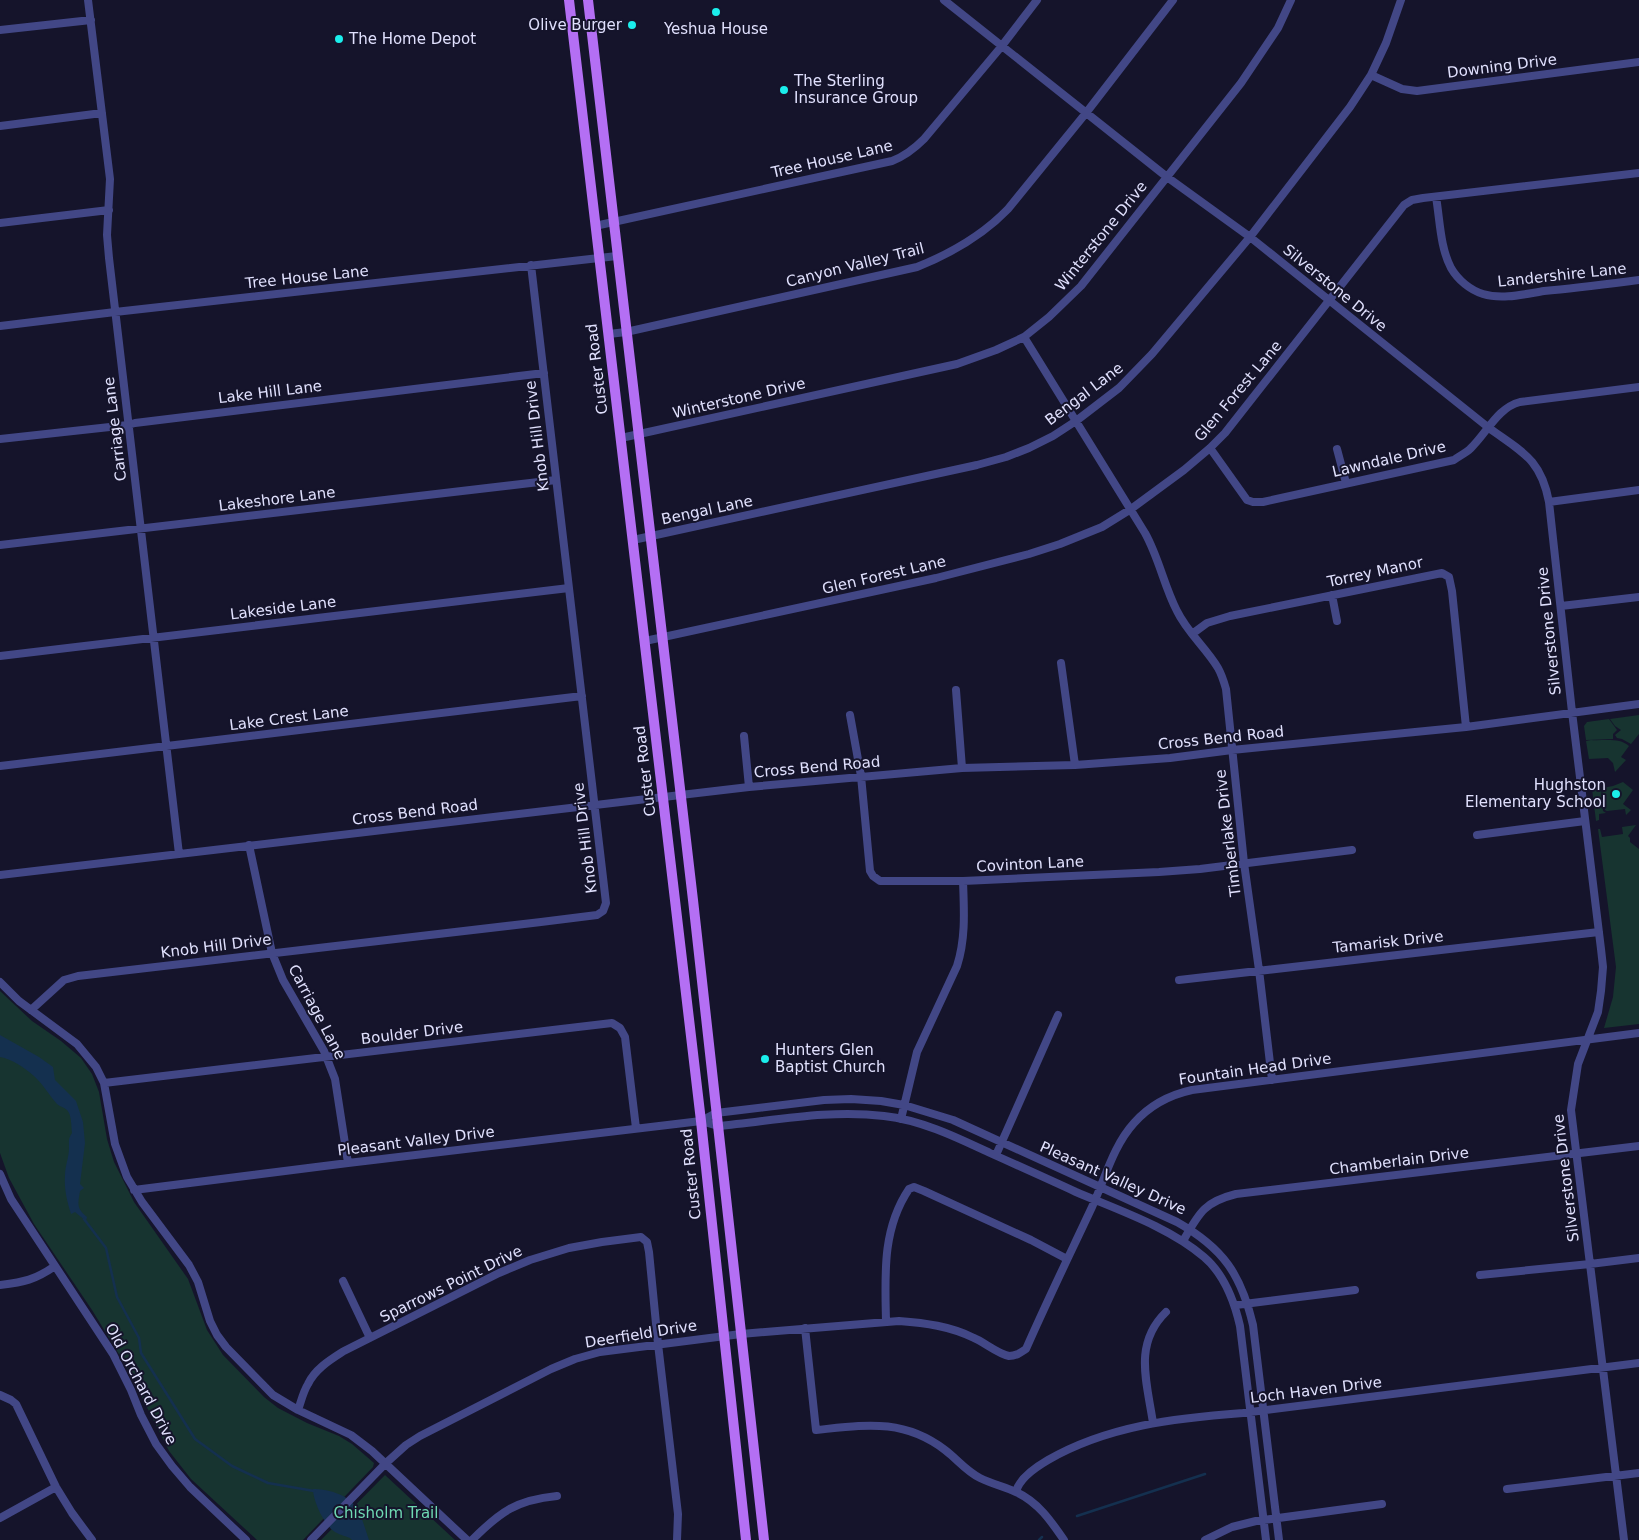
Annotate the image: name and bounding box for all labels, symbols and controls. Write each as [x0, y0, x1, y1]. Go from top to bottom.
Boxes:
marker: Yeshua House [710, 6, 722, 18]
place label: Olive Burger [528, 16, 623, 34]
marker: Olive Burger [626, 19, 638, 31]
place label: Yeshua House [663, 20, 768, 38]
place label: The Home Depot [348, 30, 476, 48]
marker: The Home Depot [333, 33, 345, 45]
street label: Downing Drive [1446, 50, 1558, 82]
place label: The Sterling Insurance Group [793, 72, 918, 107]
marker: The Sterling Insurance Group [778, 84, 790, 96]
street label: Tree House Lane [769, 136, 894, 182]
street label: Winterstone Drive [1051, 178, 1151, 294]
street label: Canyon Valley Trail [784, 239, 926, 291]
street label: Silverstone Drive [1279, 241, 1391, 335]
street label: Landershire Lane [1497, 259, 1627, 291]
street label: Tree House Lane [243, 262, 370, 293]
street label: Custer Road [582, 323, 612, 415]
street label: Glen Forest Lane [1190, 337, 1286, 445]
street label: Bengal Lane [1041, 359, 1127, 429]
street label: Winterstone Drive [671, 374, 807, 422]
street label: Carriage Lane [100, 376, 130, 482]
street label: Lake Hill Lane [217, 377, 323, 407]
street label: Knob Hill Drive [521, 380, 553, 492]
street label: Lawndale Drive [1330, 437, 1448, 481]
street label: Lakeshore Lane [218, 483, 336, 515]
street label: Bengal Lane [660, 492, 754, 528]
street label: Glen Forest Lane [820, 552, 948, 598]
street label: Torrey Manor [1325, 553, 1425, 591]
street label: Silverstone Drive [1533, 566, 1565, 696]
street label: Lakeside Lane [229, 593, 337, 623]
street label: Lake Crest Lane [228, 702, 350, 734]
street label: Cross Bend Road [1157, 722, 1285, 754]
street label: Custer Road [630, 725, 660, 817]
street label: Cross Bend Road [753, 753, 881, 781]
street label: Timberlake Drive [1211, 768, 1245, 899]
place label: Hughston Elementary School [1465, 776, 1606, 811]
street label: Knob Hill Drive [569, 782, 601, 894]
marker: Hughston Elementary School [1610, 788, 1622, 800]
street label: Cross Bend Road [351, 795, 479, 829]
street label: Covinton Lane [976, 852, 1084, 876]
street label: Tamarisk Drive [1331, 927, 1444, 957]
street label: Knob Hill Drive [160, 930, 272, 962]
street label: Carriage Lane [284, 961, 350, 1063]
street label: Boulder Drive [360, 1018, 464, 1048]
place label: Hunters Glen Baptist Church [775, 1041, 886, 1076]
street label: Fountain Head Drive [1178, 1049, 1332, 1089]
marker: Hunters Glen Baptist Church [759, 1053, 771, 1065]
street label: Silverstone Drive [1549, 1113, 1583, 1243]
street label: Pleasant Valley Drive [336, 1122, 496, 1160]
street label: Custer Road [677, 1128, 705, 1220]
street label: Pleasant Valley Drive [1037, 1138, 1189, 1218]
street label: Chamberlain Drive [1328, 1144, 1470, 1178]
street label: Sparrows Point Drive [377, 1242, 525, 1326]
street label: Deerfield Drive [584, 1316, 698, 1352]
street label: Old Orchard Drive [101, 1320, 181, 1448]
street label: Loch Haven Drive [1249, 1373, 1383, 1407]
park label: Chisholm Trail [334, 1504, 438, 1522]

